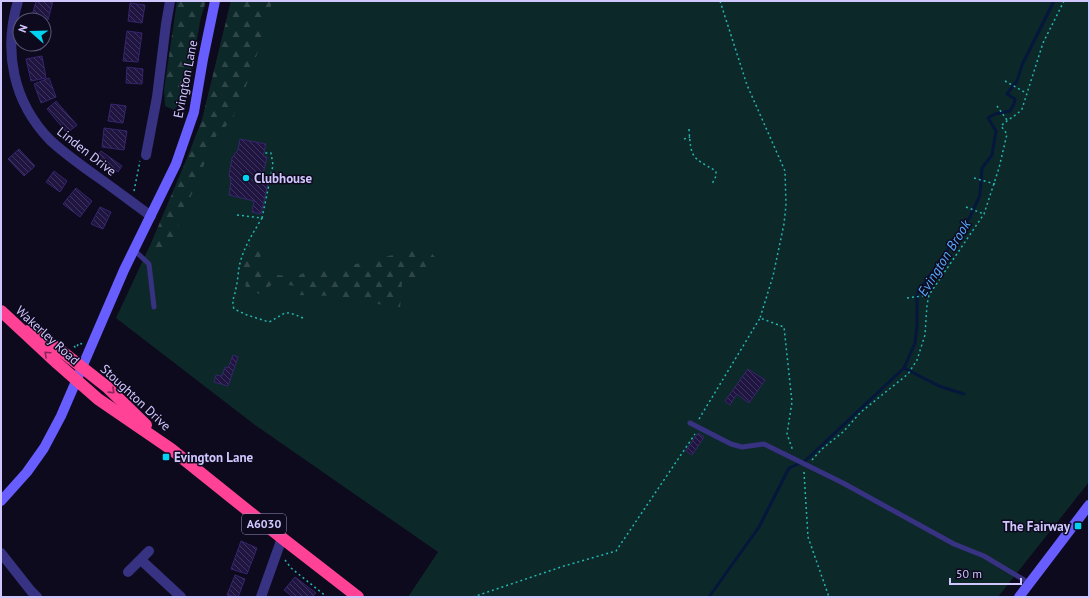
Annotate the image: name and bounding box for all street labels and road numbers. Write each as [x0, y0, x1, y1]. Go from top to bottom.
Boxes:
street label: Evington Lane [170, 39, 201, 120]
street label: Linden Drive [54, 123, 120, 180]
street label: Wakerley Road [12, 302, 83, 369]
street label: Stoughton Drive [97, 360, 174, 434]
road number: A6030 [242, 514, 286, 534]

